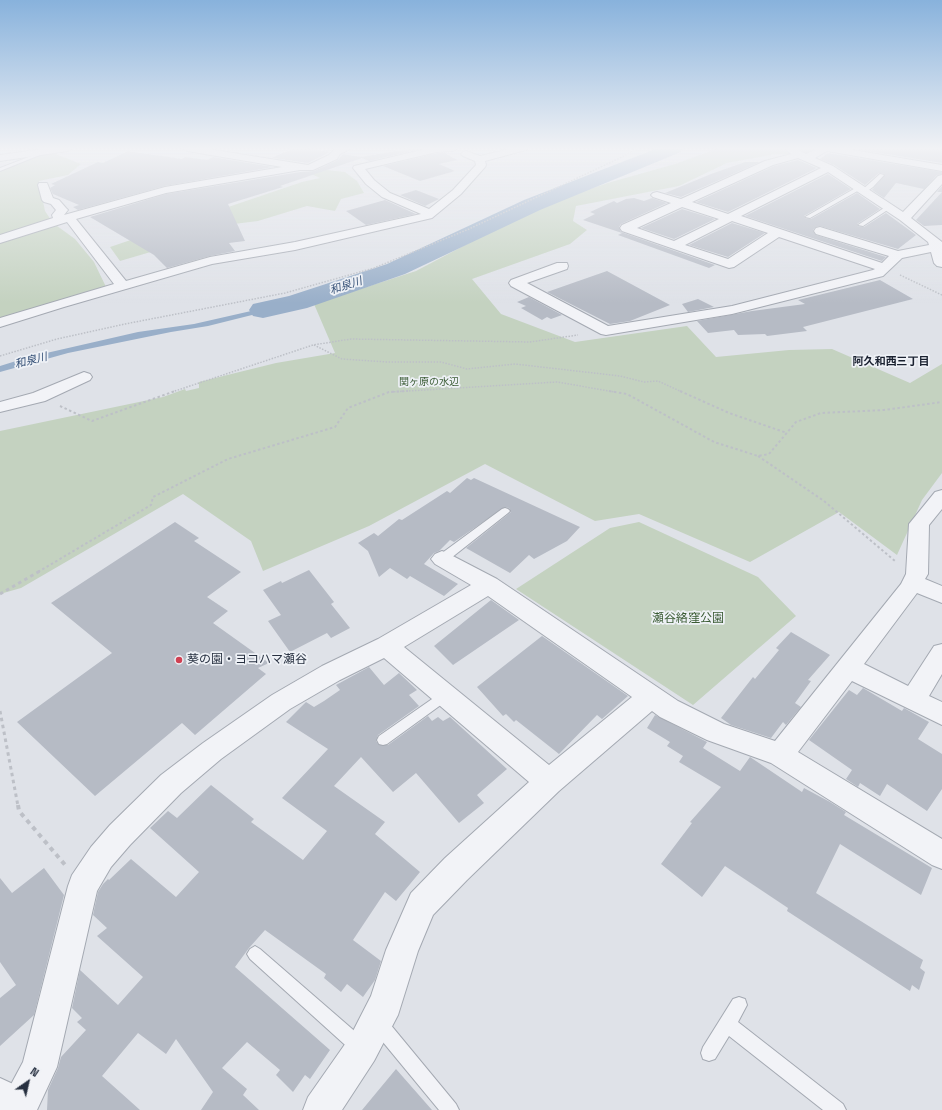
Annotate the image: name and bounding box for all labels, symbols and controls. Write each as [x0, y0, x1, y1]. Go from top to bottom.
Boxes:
water label: 和泉川 [328, 275, 364, 297]
water label: 和泉川 [13, 351, 49, 371]
district label: 阿久和西三丁目 [853, 355, 929, 369]
park label: 関ヶ原の水辺 [399, 376, 459, 388]
park label: 瀬谷絡窪公園 [652, 612, 724, 626]
place label: 葵の園・ヨコハマ瀬谷 [187, 653, 307, 667]
marker: 葵の園・ヨコハマ瀬谷 [174, 655, 184, 665]
north arrow [8, 1062, 48, 1102]
text: N [28, 1064, 42, 1080]

